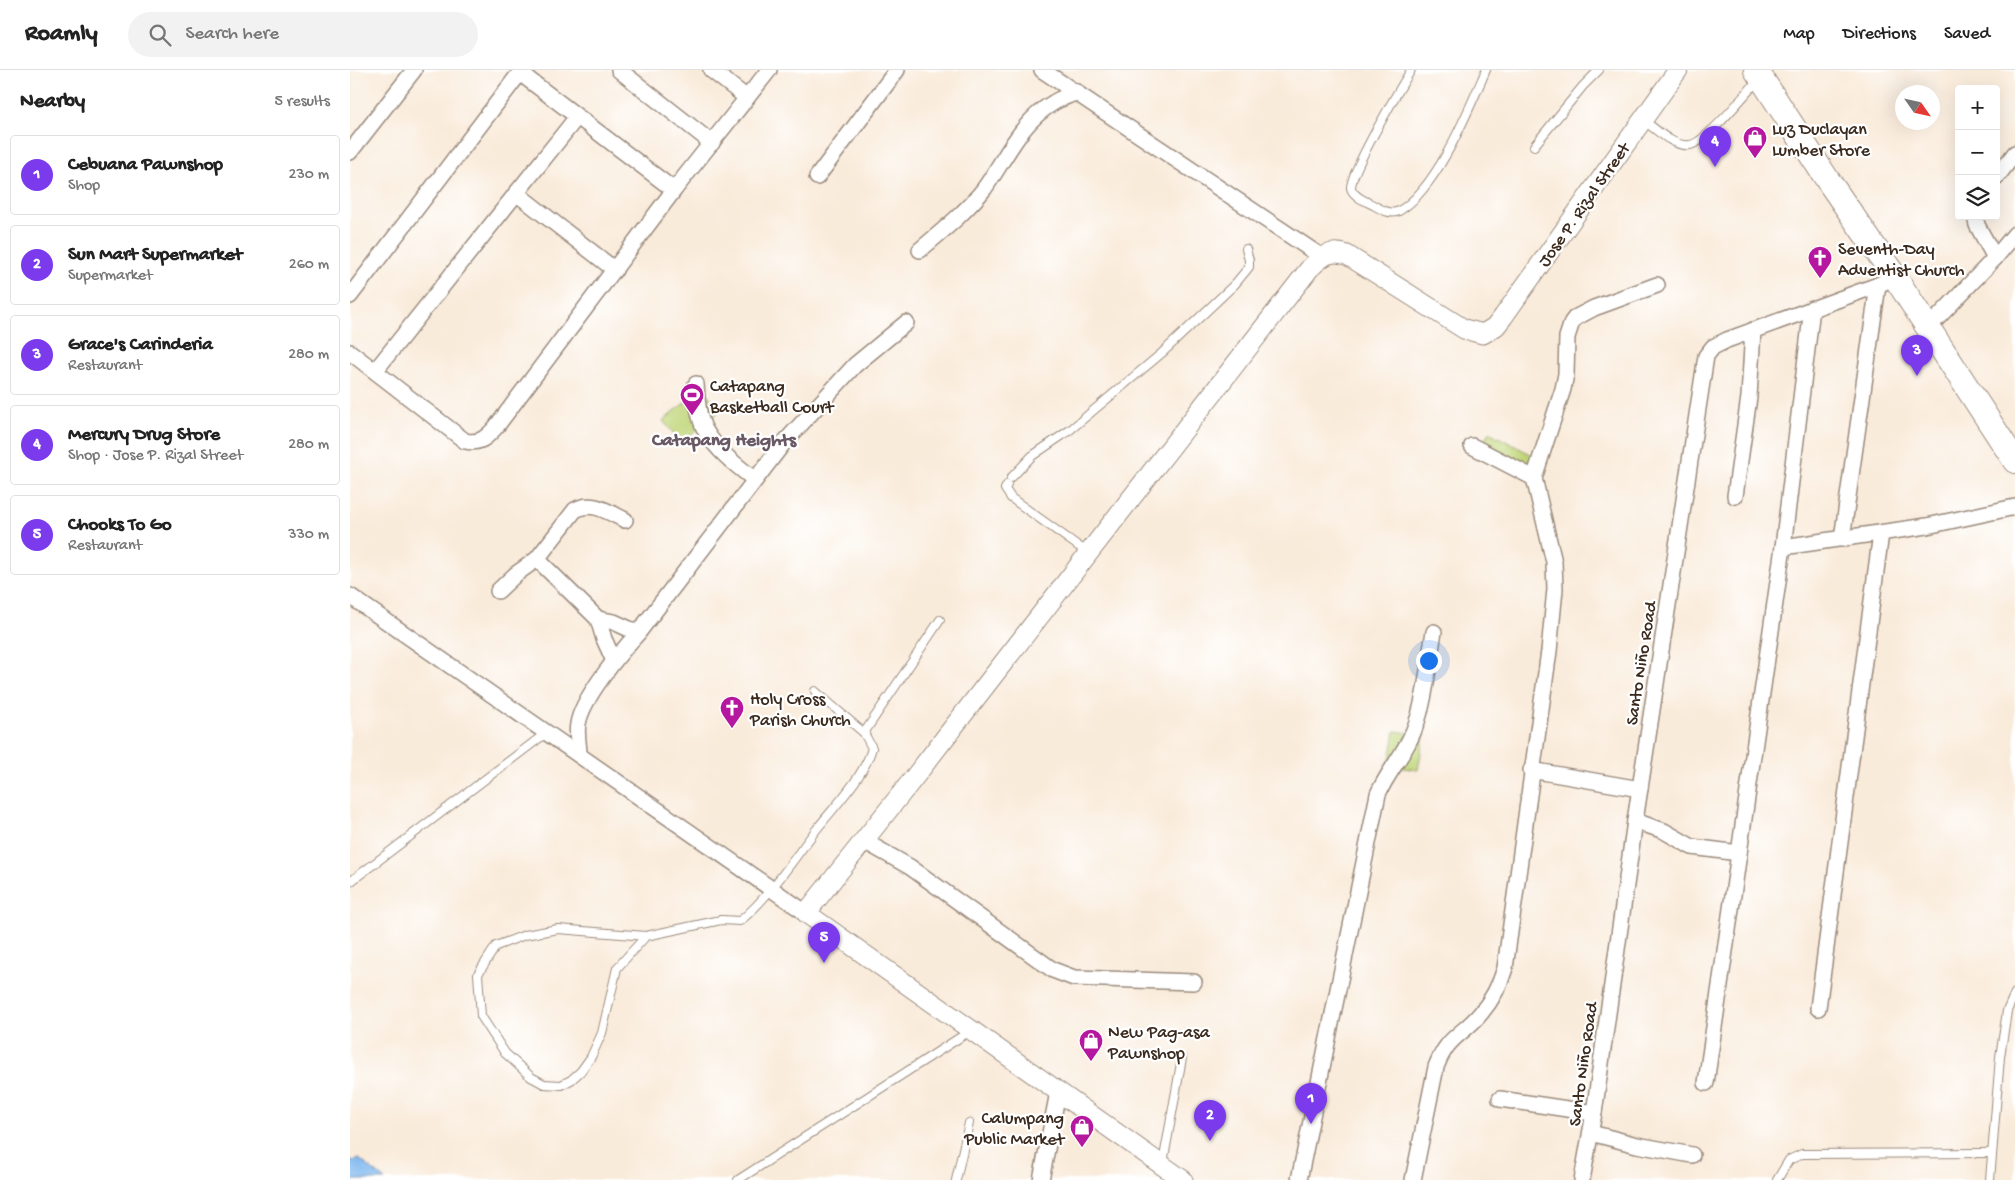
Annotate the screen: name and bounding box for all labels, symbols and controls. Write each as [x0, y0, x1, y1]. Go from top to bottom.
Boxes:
search box [128, 12, 478, 57]
text: Roamly [25, 20, 98, 49]
icon: search [146, 21, 174, 49]
text: Search here [186, 23, 279, 46]
text: Map [1783, 24, 1815, 45]
text: Directions [1843, 24, 1916, 45]
text: Saved [1944, 24, 1990, 45]
north arrow [1895, 85, 1940, 130]
map controls [1955, 85, 2000, 220]
button: + [1955, 85, 2000, 130]
text: Nearby [20, 90, 85, 115]
text: 5 results [275, 93, 330, 112]
place label: Luz Duclayan Lumber Store [1772, 120, 1871, 162]
shop icon: Luz Duclayan Lumber Store [1742, 125, 1768, 159]
pin: 4 [1699, 126, 1731, 167]
button: − [1955, 130, 2000, 175]
street label: Jose P. Rizal Street [1534, 138, 1637, 271]
text: Cebuana Pawnshop [68, 154, 223, 177]
text: 1 [34, 166, 40, 185]
text: 230 m [289, 166, 329, 185]
button: layers [1955, 175, 2000, 220]
text: Shop [68, 177, 100, 196]
place label: Seventh-Day Adventist Church [1838, 240, 1965, 282]
text: Sun Mart Supermarket [68, 244, 242, 267]
church icon: Seventh-Day Adventist Church [1807, 245, 1833, 279]
text: 2 [33, 256, 41, 275]
text: 260 m [289, 256, 329, 275]
text: Supermarket [68, 267, 153, 286]
text: Grace's Carinderia [68, 334, 213, 357]
pin: 3 [1901, 335, 1933, 376]
text: 3 [33, 346, 41, 365]
text: 280 m [288, 346, 329, 365]
text: Restaurant [68, 357, 142, 376]
place label: Catapang Basketball Court [709, 377, 835, 419]
sports icon: Catapang Basketball Court [679, 382, 705, 416]
text: Mercury Drug Store [68, 424, 220, 447]
district label: Catapang Heights [651, 430, 797, 453]
text: 4 [33, 436, 41, 455]
text: 280 m [288, 436, 329, 455]
text: Shop · Jose P. Rizal Street [68, 447, 243, 466]
text: Chooks To Go [68, 514, 172, 537]
text: 5 [33, 526, 41, 545]
text: 330 m [288, 526, 329, 545]
text: Restaurant [68, 537, 142, 556]
street label: Santo Niño Road [1622, 599, 1663, 727]
your location [1416, 648, 1442, 674]
place label: Holy Cross Parish Church [749, 690, 851, 732]
church icon: Holy Cross Parish Church [719, 695, 745, 729]
pin: 5 [808, 922, 840, 963]
street label: Santo Niño Road [1565, 1000, 1604, 1128]
place label: New Pag-asa Pawnshop [1107, 1023, 1211, 1065]
shop icon: New Pag-asa Pawnshop [1078, 1028, 1104, 1062]
pin: 1 [1295, 1083, 1327, 1124]
pin: 2 [1194, 1100, 1226, 1141]
place label: Calumpang Public Market [963, 1109, 1066, 1151]
shop icon: Calumpang Public Market [1069, 1114, 1095, 1148]

